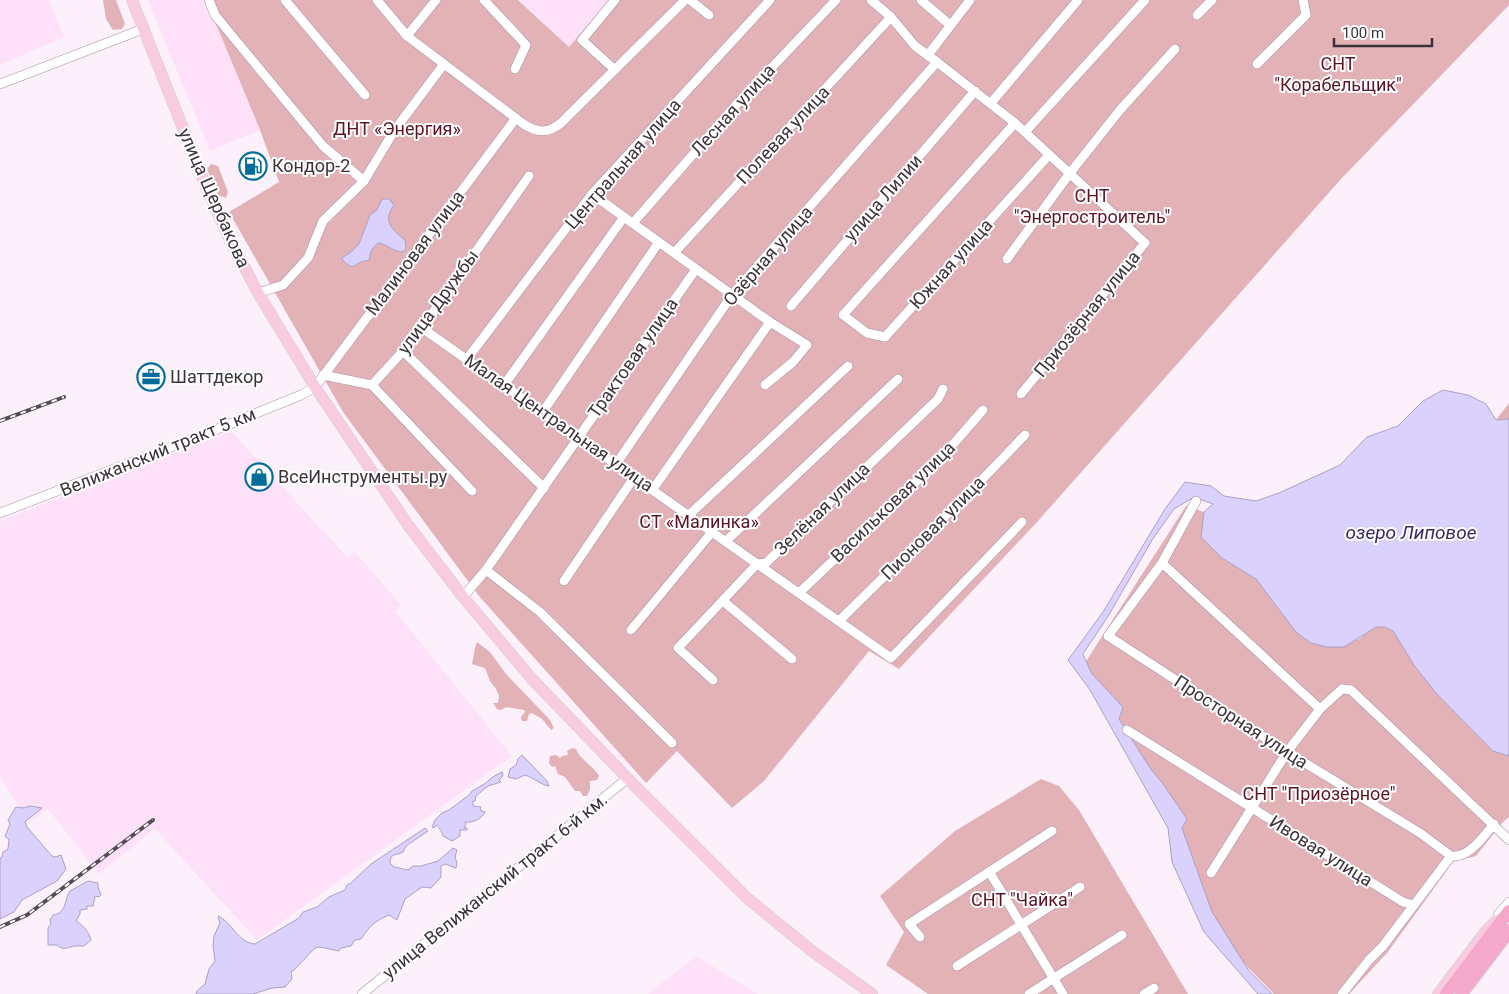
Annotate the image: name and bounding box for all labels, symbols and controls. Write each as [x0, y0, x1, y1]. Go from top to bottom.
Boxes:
scale bar [1334, 15, 1432, 47]
text: 100 m [1342, 24, 1384, 42]
park label: СНТ "Корабельщик" [1274, 53, 1402, 95]
street label: Лесная улица [686, 60, 779, 160]
street label: Полевая улица [732, 81, 834, 188]
street label: Центральная улица [560, 94, 685, 233]
park label: ДНТ «Энергия» [333, 118, 461, 139]
street label: улица Щербакова [174, 125, 255, 271]
street label: улица Лилии [839, 150, 926, 245]
fuel station icon: Кондор-2 [238, 151, 268, 181]
place label: Кондор-2 [272, 155, 350, 176]
park label: СНТ "Энергостроитель" [1014, 185, 1170, 227]
street label: Малиновая улица [361, 186, 468, 319]
street label: Озёрная улица [719, 202, 817, 310]
street label: Южная улица [905, 214, 997, 313]
street label: улица Дружбы [393, 246, 482, 358]
street label: Приозёрная улица [1029, 246, 1144, 381]
street label: Трактовая улица [583, 294, 682, 422]
street label: Малая Центральная улица [461, 349, 658, 496]
office icon: Шаттдекор [136, 362, 166, 392]
place label: Шаттдекор [170, 366, 263, 387]
street label: Велижанский тракт 5 км [57, 403, 259, 500]
street label: Васильковая улица [826, 437, 959, 566]
street label: Зелёная улица [770, 458, 874, 559]
shop icon: ВсеИнструменты.ру [244, 462, 274, 492]
place label: ВсеИнструменты.ру [278, 466, 448, 487]
street label: Пионовая улица [876, 471, 989, 584]
park label: CТ «Малинка» [639, 511, 759, 532]
water label: озеро Липовое [1346, 521, 1477, 544]
street label: Просторная улица [1170, 671, 1312, 773]
park label: СНТ "Приозёрное" [1242, 783, 1396, 804]
street label: улица Велижанский тракт 6-й км. [378, 788, 611, 983]
street label: Ивовая улица [1266, 811, 1377, 891]
park label: СНТ "Чайка" [971, 889, 1073, 910]

